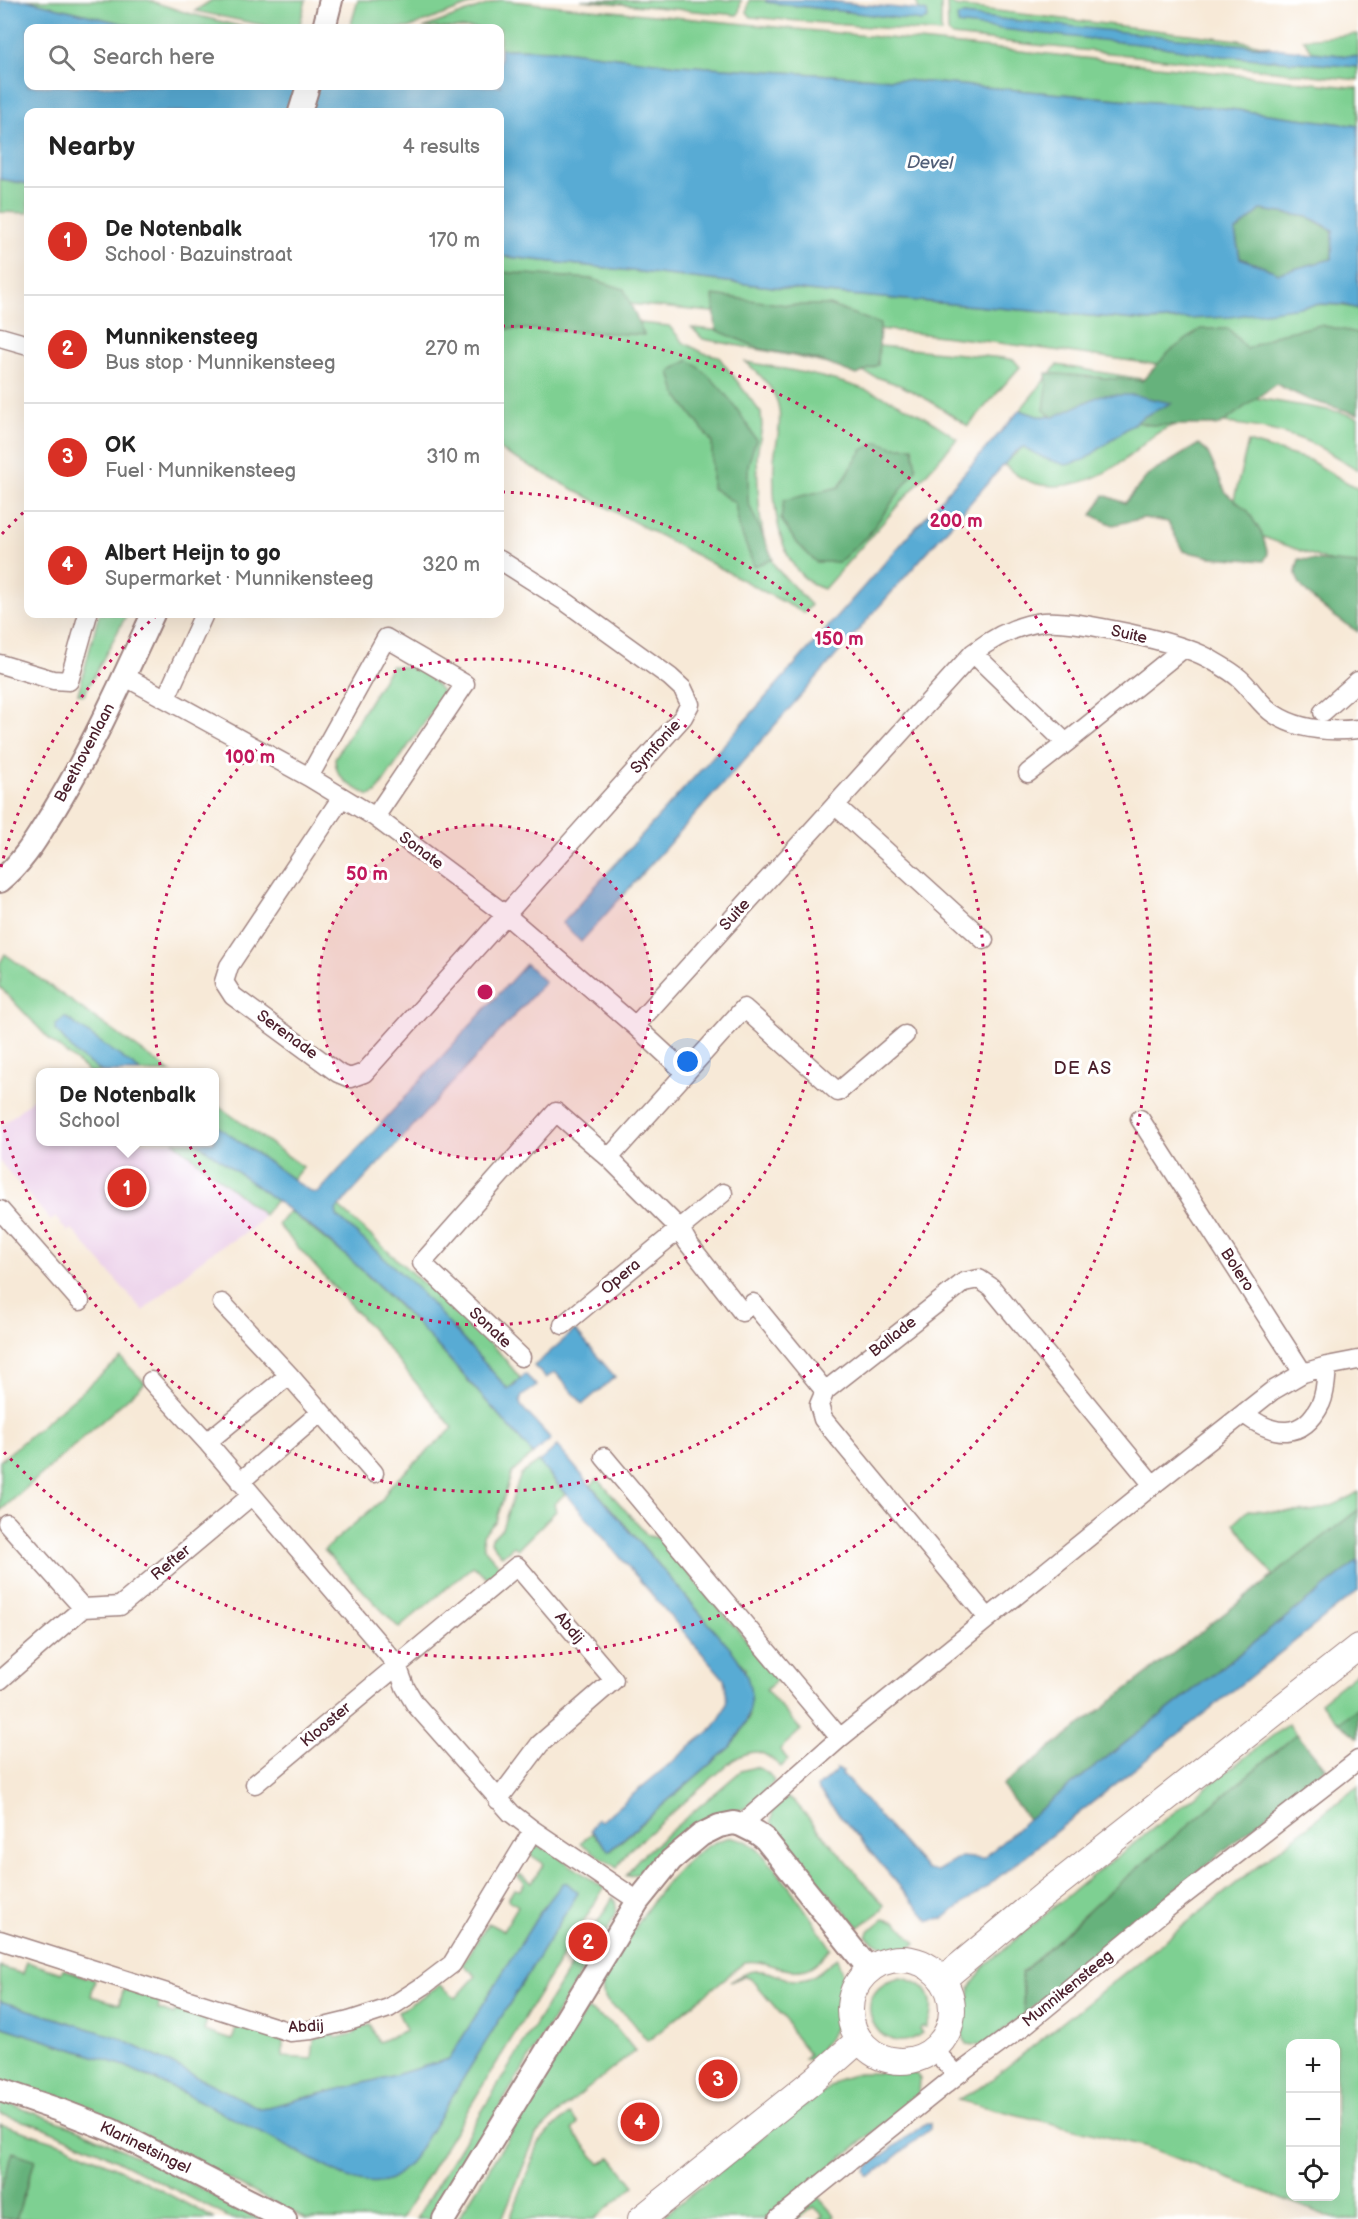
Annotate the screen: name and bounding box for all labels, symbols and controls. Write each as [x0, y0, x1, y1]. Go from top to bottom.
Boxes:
search box [24, 24, 504, 90]
icon: search [45, 41, 78, 74]
text: Search here [93, 44, 215, 71]
text: Nearby [48, 132, 135, 163]
text: 4 results [402, 135, 480, 159]
water label: Devel [907, 152, 954, 174]
text: De Notenbalk [105, 216, 242, 243]
text: 1 [63, 229, 72, 253]
text: 170 m [429, 229, 480, 253]
text: School · Bazuinstraat [105, 243, 292, 267]
text: Munnikensteeg [105, 324, 258, 351]
text: 2 [62, 337, 73, 361]
text: 270 m [425, 337, 480, 361]
text: Bus stop · Munnikensteeg [105, 351, 336, 375]
text: OK [105, 432, 136, 459]
text: 3 [62, 445, 73, 469]
text: 310 m [426, 445, 480, 469]
text: Fuel · Munnikensteeg [105, 459, 296, 483]
text: 200 m [929, 511, 983, 532]
text: Albert Heijn to go [105, 540, 281, 567]
text: 4 [62, 553, 73, 577]
text: 320 m [422, 553, 480, 577]
text: Supermarket · Munnikensteeg [105, 567, 373, 591]
street label: Suite [1109, 622, 1149, 648]
text: 150 m [814, 629, 864, 650]
street label: Beethovenlaan [51, 700, 119, 806]
street label: Symfonie [627, 716, 685, 778]
text: 100 m [225, 747, 275, 768]
street label: Sonate [395, 828, 447, 874]
text: 50 m [346, 864, 388, 885]
street label: Suite [716, 895, 755, 935]
centre of rings [475, 982, 495, 1002]
street label: Serenade [253, 1006, 322, 1064]
your location [673, 1047, 702, 1076]
district label: DE AS [1053, 1058, 1113, 1079]
popup [36, 1068, 219, 1146]
text: De Notenbalk [59, 1082, 196, 1109]
text: School [59, 1109, 120, 1133]
pin: 1 [108, 1166, 146, 1210]
street label: Bolero [1216, 1245, 1258, 1295]
street label: Opera [597, 1255, 645, 1299]
street label: Sonate [465, 1304, 515, 1353]
street label: Ballade [866, 1312, 921, 1361]
street label: Refter [147, 1541, 195, 1585]
street label: Abdij [550, 1608, 588, 1648]
street label: Klooster [297, 1698, 355, 1751]
pin: 2 [568, 1920, 608, 1964]
street label: Munnikensteeg [1019, 1947, 1117, 2031]
street label: Abdij [288, 2017, 324, 2037]
map controls [1286, 2039, 1340, 2201]
button: + [1286, 2039, 1340, 2093]
pin: 3 [698, 2056, 738, 2102]
button: − [1286, 2093, 1340, 2147]
pin: 4 [620, 2100, 660, 2144]
street label: Klarinetsingel [97, 2118, 193, 2178]
button: locate [1286, 2147, 1340, 2201]

